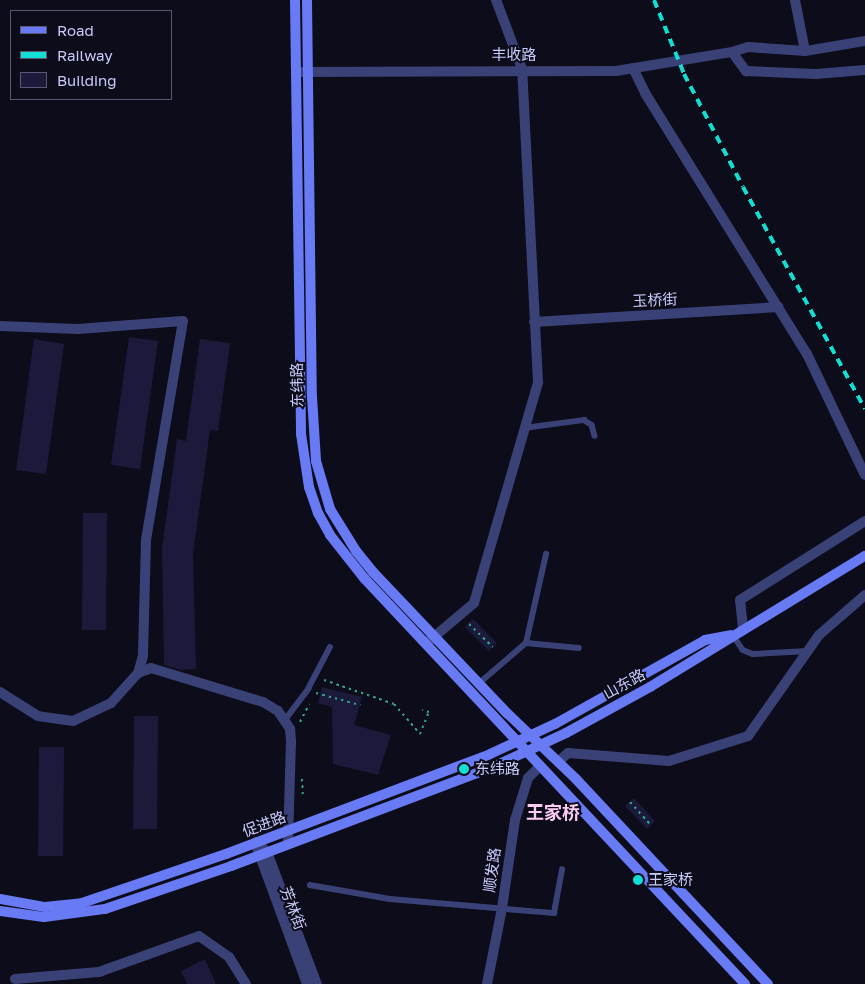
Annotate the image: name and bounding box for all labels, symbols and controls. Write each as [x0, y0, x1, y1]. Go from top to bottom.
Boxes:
legend [10, 10, 172, 100]
text: Road [57, 21, 94, 39]
text: Railway [57, 46, 113, 64]
street label: 丰收路 [492, 46, 536, 64]
text: Building [57, 71, 117, 89]
street label: 玉桥街 [632, 290, 678, 310]
street label: 东纬路 [288, 362, 306, 408]
street label: 山东路 [600, 665, 648, 703]
place label: 东纬路 [475, 760, 520, 778]
marker: 东纬路 [457, 762, 471, 776]
district label: 王家桥 [526, 801, 580, 823]
street label: 促进路 [240, 808, 288, 840]
street label: 顺发路 [480, 846, 504, 894]
place label: 王家桥 [648, 871, 693, 889]
marker: 王家桥 [632, 874, 644, 886]
street label: 芳林街 [277, 884, 309, 932]

